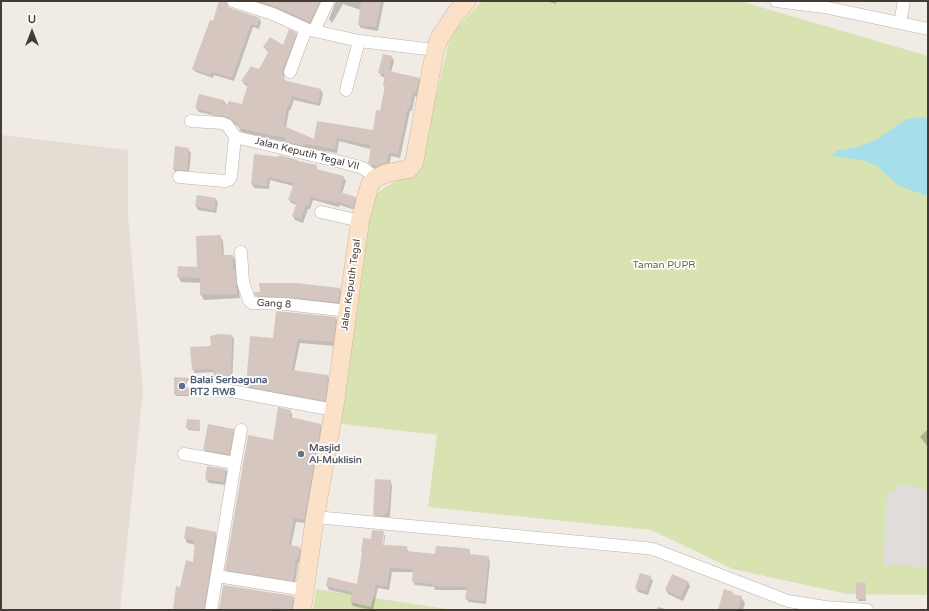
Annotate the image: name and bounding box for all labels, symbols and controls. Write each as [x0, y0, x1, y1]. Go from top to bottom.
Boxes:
north arrow [12, 12, 52, 52]
text: U [28, 13, 36, 26]
street label: Jalan Keputih Tegal VII [253, 135, 361, 173]
street label: Jalan Keputih Tegal [339, 238, 363, 332]
park label: Taman PUPR [633, 259, 695, 271]
street label: Gang 8 [256, 297, 292, 311]
place label: Balai Serbaguna RT2 RW8 [190, 374, 267, 398]
marker: Balai Serbaguna RT2 RW8 [177, 381, 187, 391]
place label: Masjid Al-Muklisin [309, 442, 362, 466]
marker: Masjid Al-Muklisin [296, 449, 306, 459]

